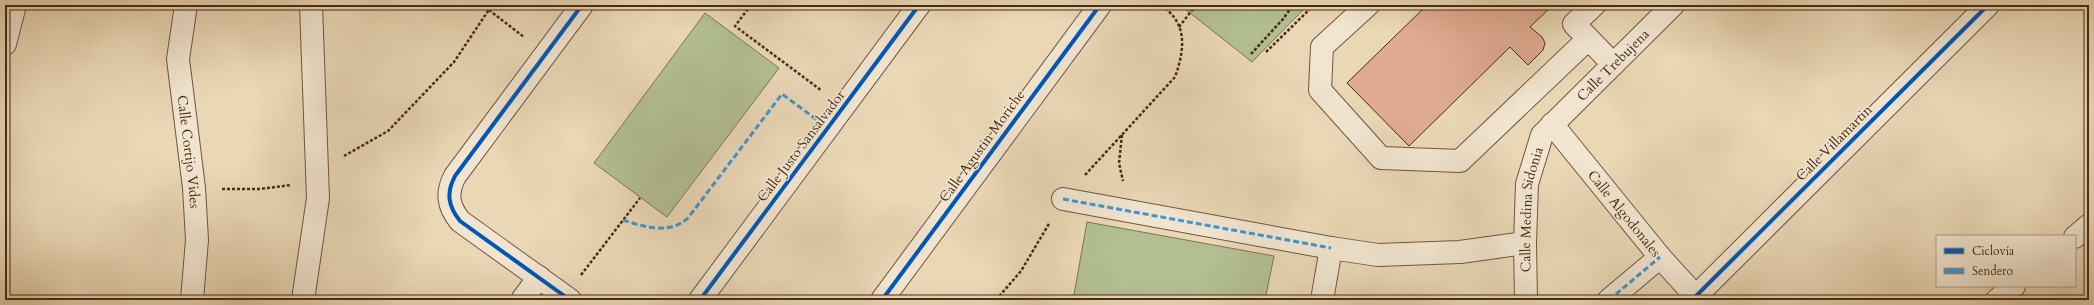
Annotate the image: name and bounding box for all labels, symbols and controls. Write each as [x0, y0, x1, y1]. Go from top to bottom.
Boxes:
street label: Calle Trebujena [1572, 24, 1653, 105]
street label: Calle Justo Sansalvador [753, 85, 850, 206]
street label: Calle Agustin Moriche [935, 86, 1029, 206]
street label: Calle Cortijo Vides [173, 94, 205, 209]
street label: Calle Villamartin [1792, 101, 1876, 185]
street label: Calle Medina Sidonia [1515, 145, 1547, 273]
street label: Calle Algodonales [1583, 166, 1666, 261]
legend [1936, 235, 2076, 287]
text: Ciclovía [1972, 243, 2015, 259]
text: Sendero [1972, 263, 2013, 279]

